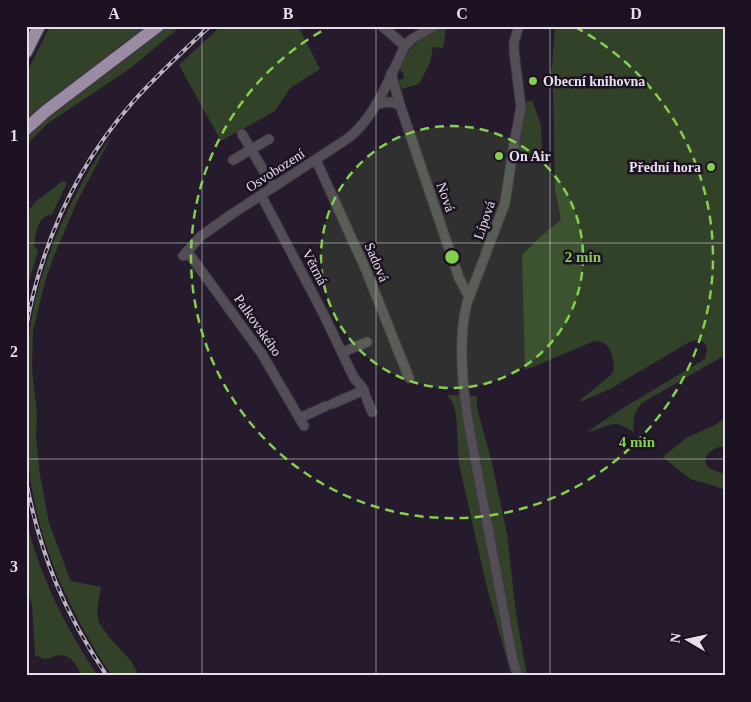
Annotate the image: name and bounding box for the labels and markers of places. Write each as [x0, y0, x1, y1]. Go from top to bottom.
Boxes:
place label: Obecní knihovna [543, 74, 645, 89]
marker: Obecní knihovna [527, 75, 539, 87]
place label: On Air [509, 149, 551, 164]
marker: On Air [493, 150, 505, 162]
place label: Přední hora [629, 160, 701, 175]
marker: Přední hora [705, 161, 717, 173]
centre of rings [443, 248, 461, 266]

